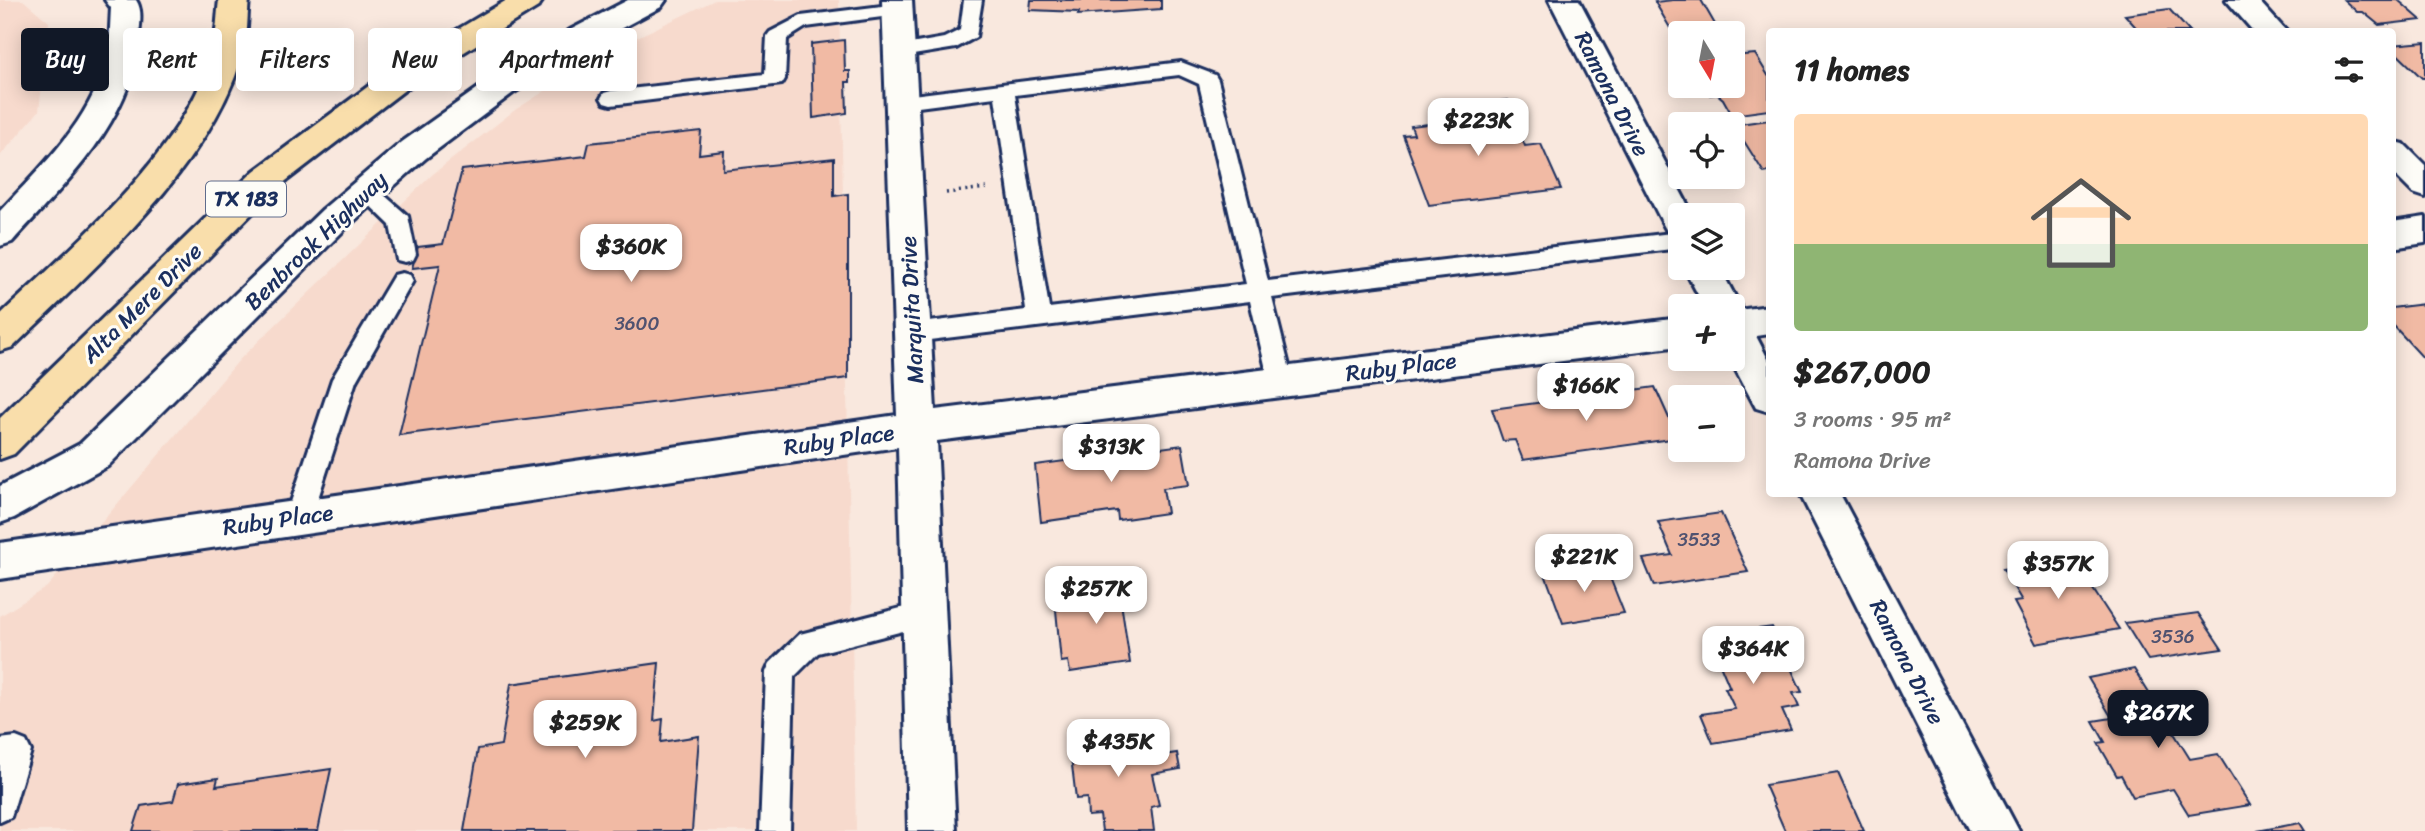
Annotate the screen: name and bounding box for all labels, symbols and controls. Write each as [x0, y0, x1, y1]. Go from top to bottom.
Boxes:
north arrow [1668, 21, 1745, 98]
map controls [1668, 21, 1745, 462]
street label: Ramona Drive [1563, 24, 1661, 164]
chip: Buy [21, 28, 109, 91]
chip: Rent [123, 28, 222, 91]
chip: Filters [236, 28, 354, 91]
chip: New [368, 28, 462, 91]
chip: Apartment [476, 28, 637, 91]
text: 11 homes [1794, 43, 1909, 97]
icon: filters [2330, 51, 2368, 89]
pin: $223K [1429, 99, 1527, 158]
text: $223K [1444, 100, 1512, 141]
button: locate [1668, 112, 1745, 189]
icon: home [2018, 160, 2144, 286]
street label: Benbrook Highway [234, 161, 398, 321]
road number: TX 183 [206, 182, 286, 216]
button: layers [1668, 203, 1745, 280]
pin: $360K [582, 224, 680, 284]
text: $360K [596, 226, 666, 267]
street label: Alta Mere Drive [71, 232, 213, 374]
street label: Marquita Drive [888, 235, 936, 385]
button: + [1668, 294, 1745, 371]
house number: 3600 [614, 307, 660, 340]
street label: Ruby Place [1343, 340, 1459, 394]
text: $267,000 [1794, 345, 1931, 399]
pin: $166K [1537, 364, 1635, 423]
text: $166K [1553, 365, 1619, 406]
button: − [1668, 385, 1745, 462]
text: 3 rooms · 95 m² [1794, 399, 1951, 440]
street label: Ruby Place [781, 412, 897, 468]
pin: $313K [1062, 424, 1160, 484]
text: $313K [1079, 426, 1143, 467]
text: Ramona Drive [1794, 440, 1931, 481]
street label: Ruby Place [220, 492, 336, 548]
house number: 3533 [1678, 523, 1721, 556]
pin: $221K [1535, 534, 1633, 594]
text: $221K [1551, 536, 1617, 577]
pin: $357K [2009, 542, 2107, 601]
text: $357K [2023, 543, 2093, 584]
pin: $257K [1047, 566, 1145, 626]
text: $257K [1061, 568, 1131, 609]
street label: Ramona Drive [1858, 592, 1956, 732]
house number: 3536 [2151, 620, 2195, 653]
pin: $364K [1704, 626, 1802, 686]
text: $364K [1718, 628, 1788, 669]
pin: $267K [2109, 690, 2207, 750]
text: $267K [2124, 692, 2192, 733]
pin: $259K [536, 700, 634, 760]
text: $259K [550, 702, 620, 743]
pin: $435K [1069, 720, 1167, 779]
text: $435K [1083, 721, 1153, 762]

